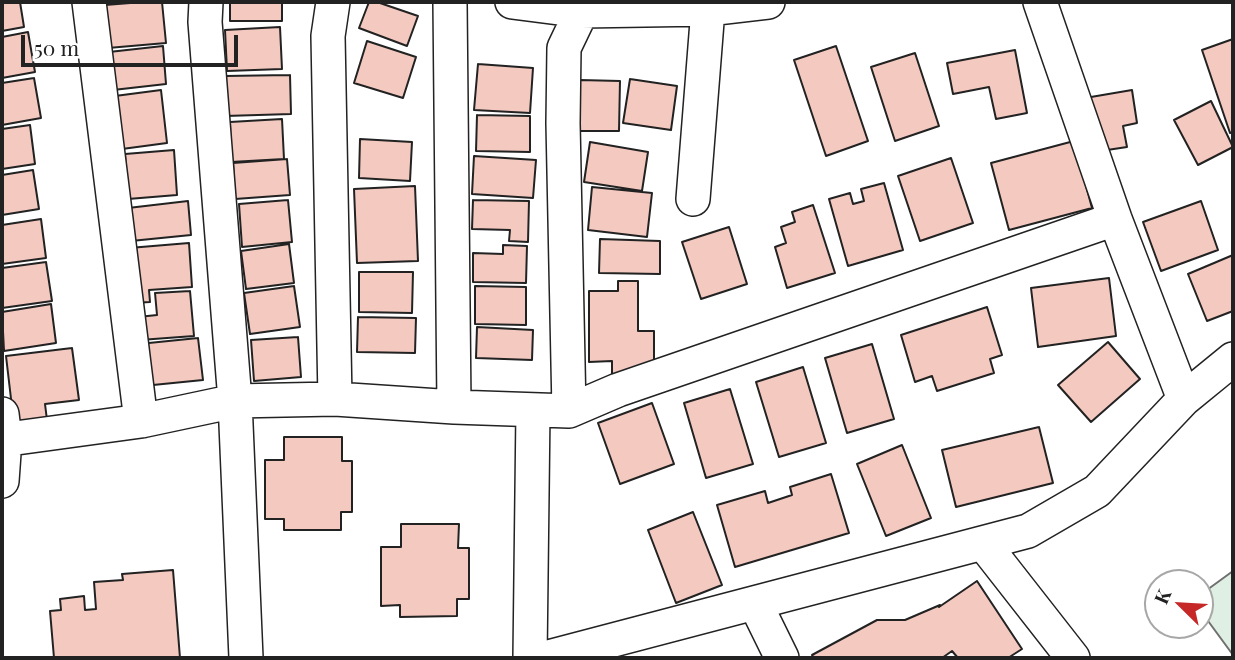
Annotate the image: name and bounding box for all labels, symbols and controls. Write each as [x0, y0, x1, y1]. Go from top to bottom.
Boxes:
scale bar [24, 21, 242, 65]
text: 50 m [34, 33, 79, 61]
north arrow [1144, 569, 1214, 639]
text: K [1147, 585, 1176, 608]

